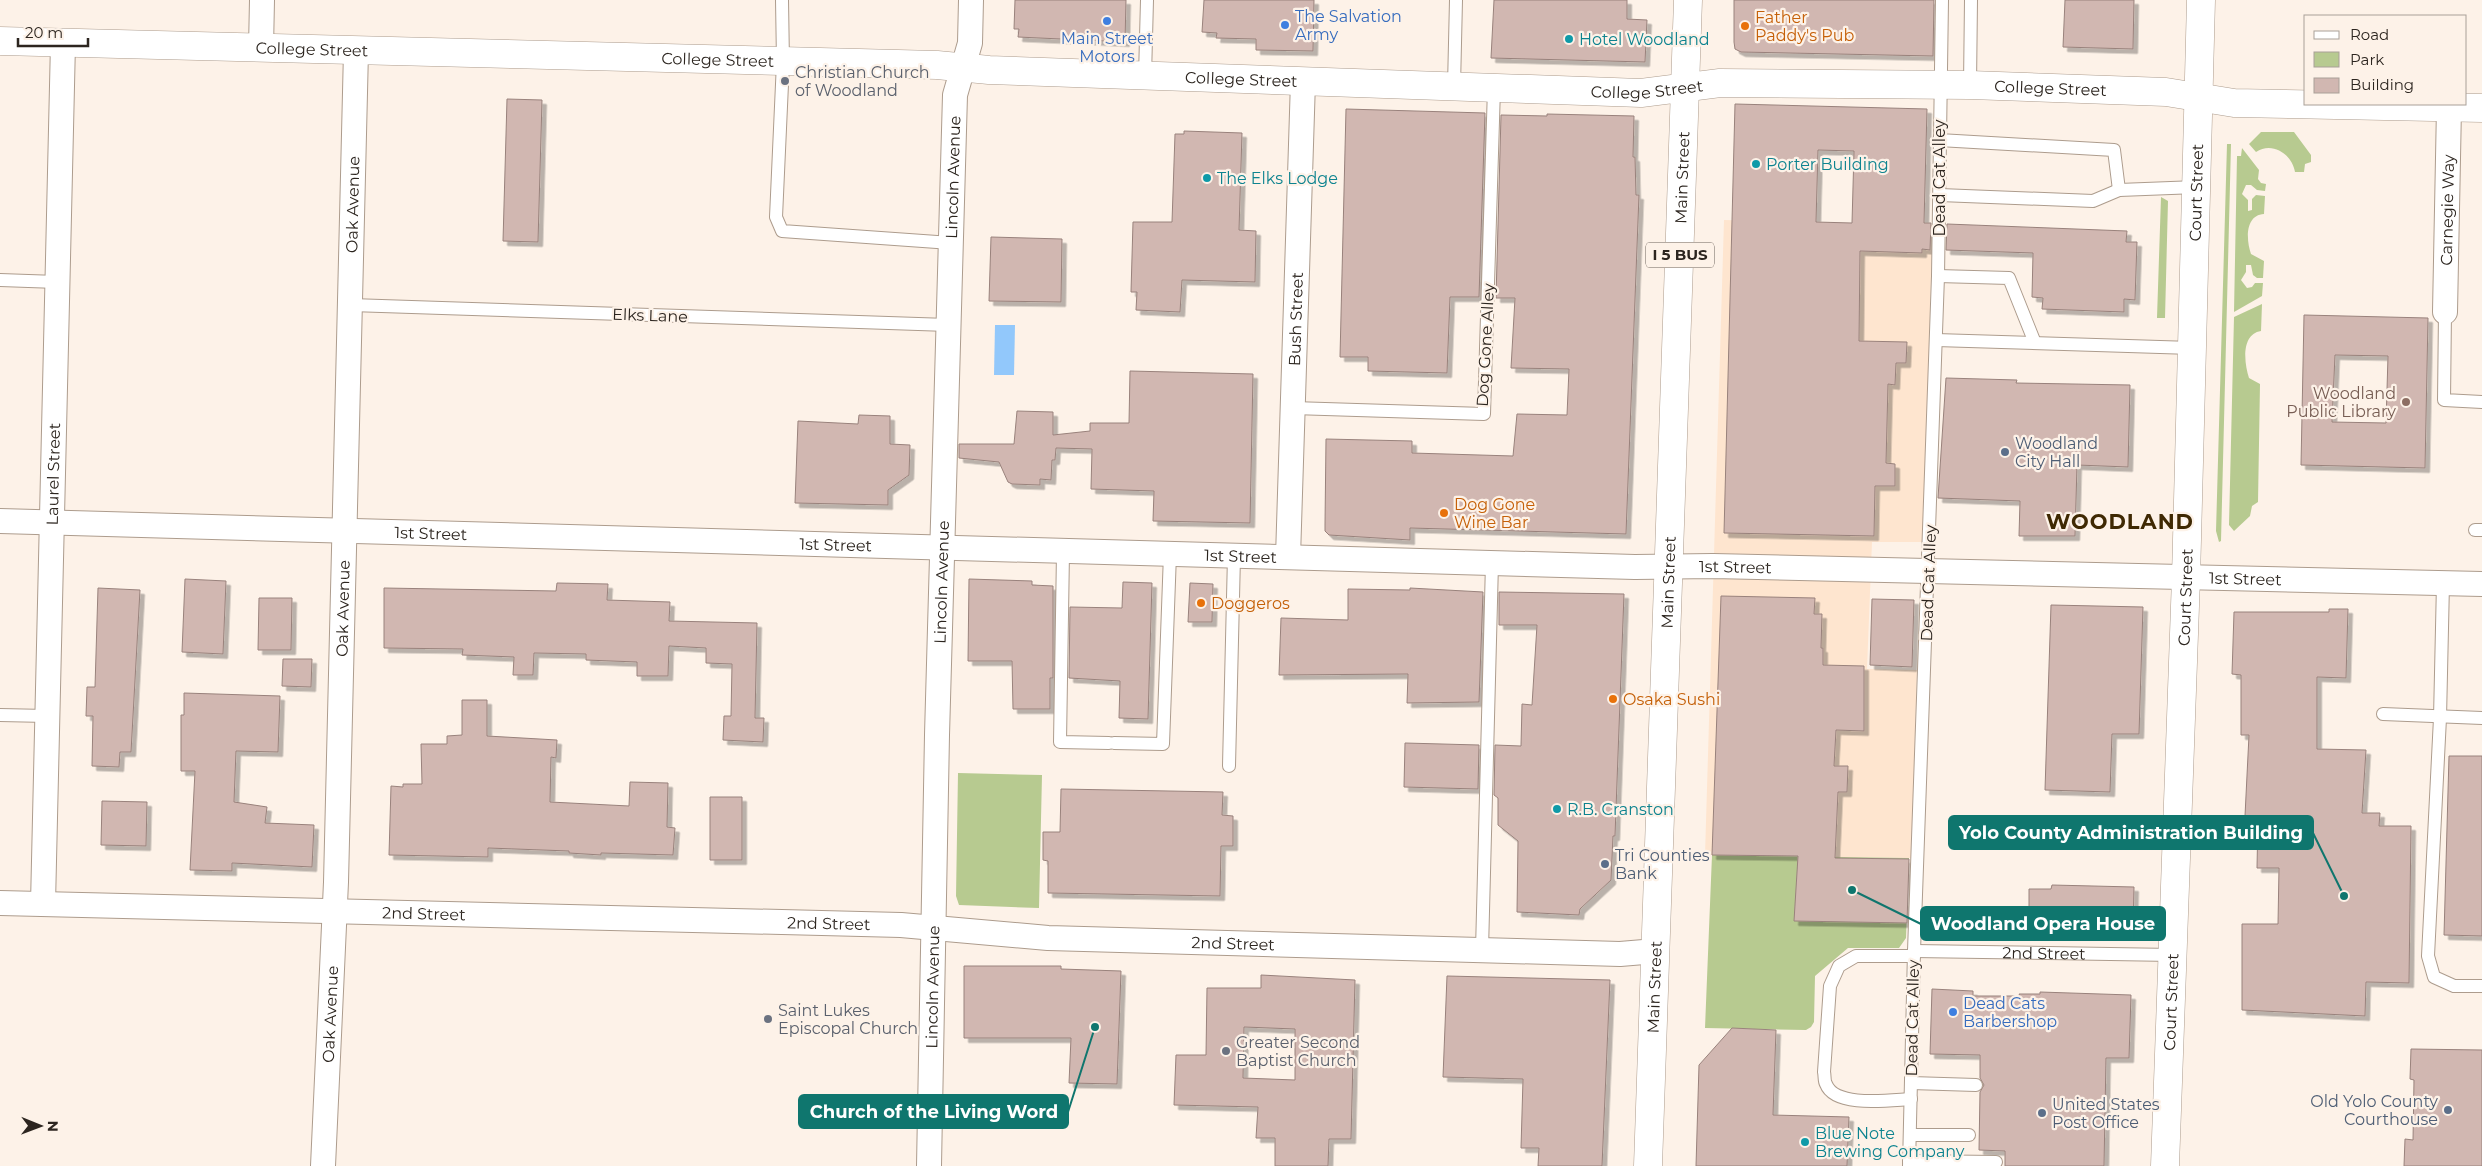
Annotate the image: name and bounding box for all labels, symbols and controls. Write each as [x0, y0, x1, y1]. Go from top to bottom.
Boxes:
place label: The Salvation Army [1295, 7, 1402, 44]
place label: Father Paddy's Pub [1755, 8, 1854, 45]
scale bar [18, 15, 88, 47]
marker: Main Street Motors [1101, 15, 1113, 27]
legend [2304, 15, 2467, 105]
marker: The Salvation Army [1279, 19, 1291, 31]
marker: Father Paddy's Pub [1739, 20, 1751, 32]
text: 20 m [25, 23, 63, 42]
text: Road [2350, 25, 2389, 44]
place label: Main Street Motors [1061, 29, 1154, 66]
place label: Hotel Woodland [1579, 30, 1710, 49]
marker: Hotel Woodland [1563, 33, 1575, 45]
street label: College Street [255, 39, 369, 60]
street label: College Street [661, 49, 775, 71]
text: Park [2350, 50, 2384, 69]
place label: Christian Church of Woodland [795, 63, 930, 100]
street label: College Street [1185, 68, 1298, 91]
marker: Christian Church of Woodland [779, 75, 791, 87]
text: Building [2350, 75, 2414, 94]
street label: College Street [1590, 76, 1705, 103]
street label: College Street [1994, 77, 2107, 100]
street label: Lincoln Avenue [942, 115, 964, 239]
street label: Dead Cat Alley [1930, 119, 1949, 236]
street label: Main Street [1671, 131, 1694, 224]
street label: Court Street [2186, 143, 2207, 242]
street label: Carnegie Way [2437, 154, 2458, 266]
place label: Porter Building [1766, 155, 1889, 174]
street label: Oak Avenue [342, 156, 363, 253]
marker: Porter Building [1750, 158, 1762, 170]
place label: The Elks Lodge [1217, 169, 1338, 188]
marker: The Elks Lodge [1201, 172, 1213, 184]
road number: I 5 BUS [1646, 242, 1714, 268]
street label: Bush Street [1285, 271, 1307, 366]
street label: Dog Gone Alley [1473, 282, 1498, 407]
street label: Elks Lane [612, 305, 688, 326]
place label: Woodland Public Library [2286, 384, 2396, 421]
marker: Woodland Public Library [2400, 396, 2412, 408]
street label: Laurel Street [43, 422, 64, 526]
place label: Woodland City Hall [2015, 434, 2098, 471]
marker: Woodland City Hall [1999, 446, 2011, 458]
place label: Dog Gone Wine Bar [1454, 495, 1535, 532]
marker: Dog Gone Wine Bar [1438, 507, 1450, 519]
district label: WOODLAND [2046, 509, 2194, 534]
street label: Lincoln Avenue [931, 520, 953, 644]
street label: 1st Street [394, 523, 468, 544]
street label: Dead Cat Alley [1917, 524, 1940, 642]
street label: 1st Street [799, 534, 873, 556]
street label: Main Street [1657, 535, 1680, 629]
street label: 1st Street [1204, 546, 1278, 567]
street label: Court Street [2175, 548, 2197, 646]
street label: 1st Street [1699, 557, 1772, 577]
street label: Oak Avenue [332, 560, 354, 657]
street label: 1st Street [2209, 569, 2282, 589]
place label: Doggeros [1211, 594, 1290, 613]
marker: Doggeros [1195, 597, 1207, 609]
place label: Osaka Sushi [1623, 690, 1720, 709]
marker: Osaka Sushi [1607, 693, 1619, 705]
place label: R.B. Cranston [1567, 800, 1674, 819]
marker: R.B. Cranston [1551, 803, 1563, 815]
callout: Yolo County Administration Building [1949, 816, 2313, 849]
text: Yolo County Administration Building [1958, 822, 2303, 844]
place label: Tri Counties Bank [1615, 846, 1710, 883]
marker: Tri Counties Bank [1599, 858, 1611, 870]
street label: 2nd Street [382, 903, 466, 924]
callout: Woodland Opera House [1921, 907, 2165, 940]
street label: 2nd Street [787, 913, 871, 934]
text: Woodland Opera House [1931, 913, 2155, 935]
street label: Lincoln Avenue [922, 925, 943, 1049]
street label: 2nd Street [1191, 933, 1276, 954]
street label: Main Street [1644, 940, 1666, 1034]
street label: 2nd Street [2002, 943, 2086, 964]
street label: Court Street [2160, 953, 2183, 1051]
street label: Dead Cat Alley [1902, 959, 1923, 1077]
street label: Oak Avenue [319, 965, 342, 1063]
place label: Dead Cats Barbershop [1963, 994, 2057, 1031]
place label: Saint Lukes Episcopal Church [778, 1001, 918, 1038]
marker: Dead Cats Barbershop [1947, 1006, 1959, 1018]
marker: Saint Lukes Episcopal Church [762, 1013, 774, 1025]
place label: Greater Second Baptist Church [1236, 1033, 1360, 1070]
marker: Greater Second Baptist Church [1220, 1045, 1232, 1057]
place label: Old Yolo County Courthouse [2310, 1092, 2438, 1129]
callout: Church of the Living Word [799, 1095, 1068, 1128]
place label: United States Post Office [2052, 1095, 2160, 1132]
north arrow [15, 1101, 65, 1151]
text: Church of the Living Word [810, 1101, 1058, 1123]
marker: Old Yolo County Courthouse [2442, 1104, 2454, 1116]
marker: United States Post Office [2036, 1107, 2048, 1119]
text: N [44, 1120, 62, 1132]
place label: Blue Note Brewing Company [1815, 1124, 1965, 1161]
marker: Blue Note Brewing Company [1799, 1136, 1811, 1148]

